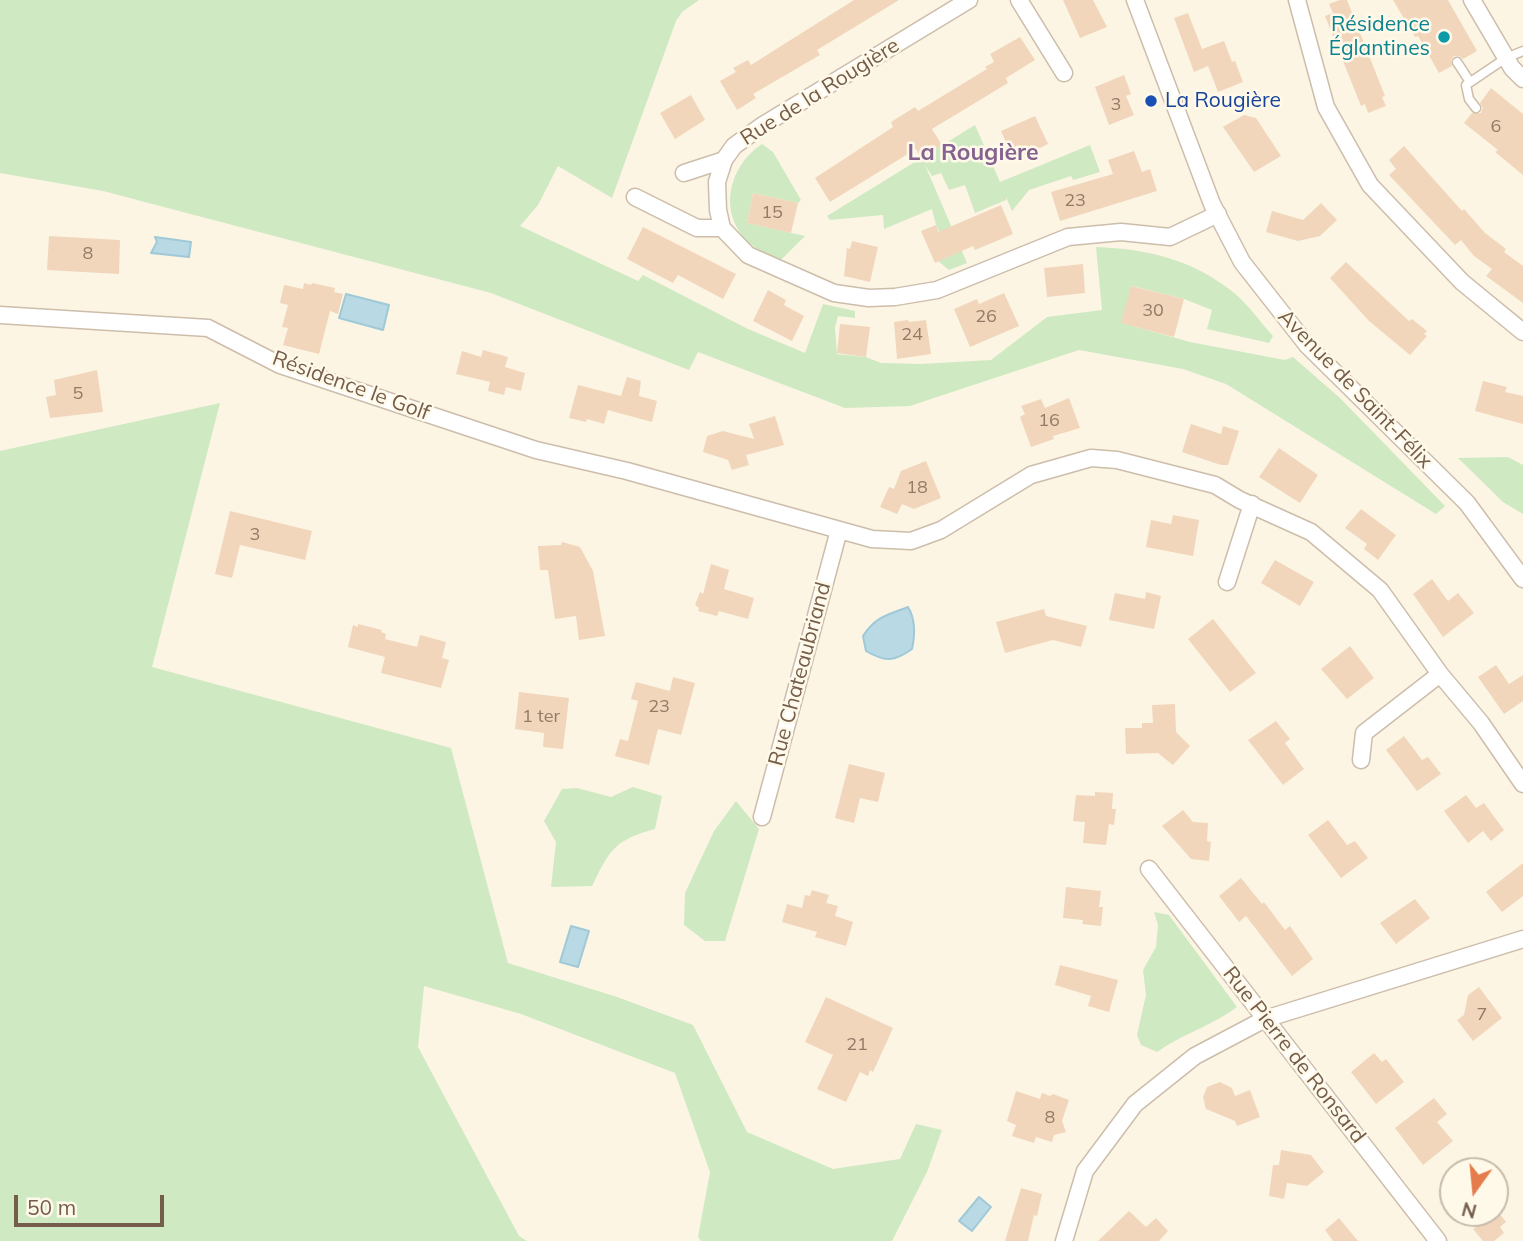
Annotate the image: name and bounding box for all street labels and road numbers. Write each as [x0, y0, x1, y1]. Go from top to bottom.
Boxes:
street label: Rue de la Rougière [736, 33, 904, 151]
street label: Avenue de Saint-Félix [1273, 304, 1437, 474]
street label: Résidence le Golf [269, 346, 433, 426]
street label: Rue Chateaubriand [763, 579, 837, 769]
street label: Rue Pierre de Ronsard [1217, 962, 1371, 1148]

